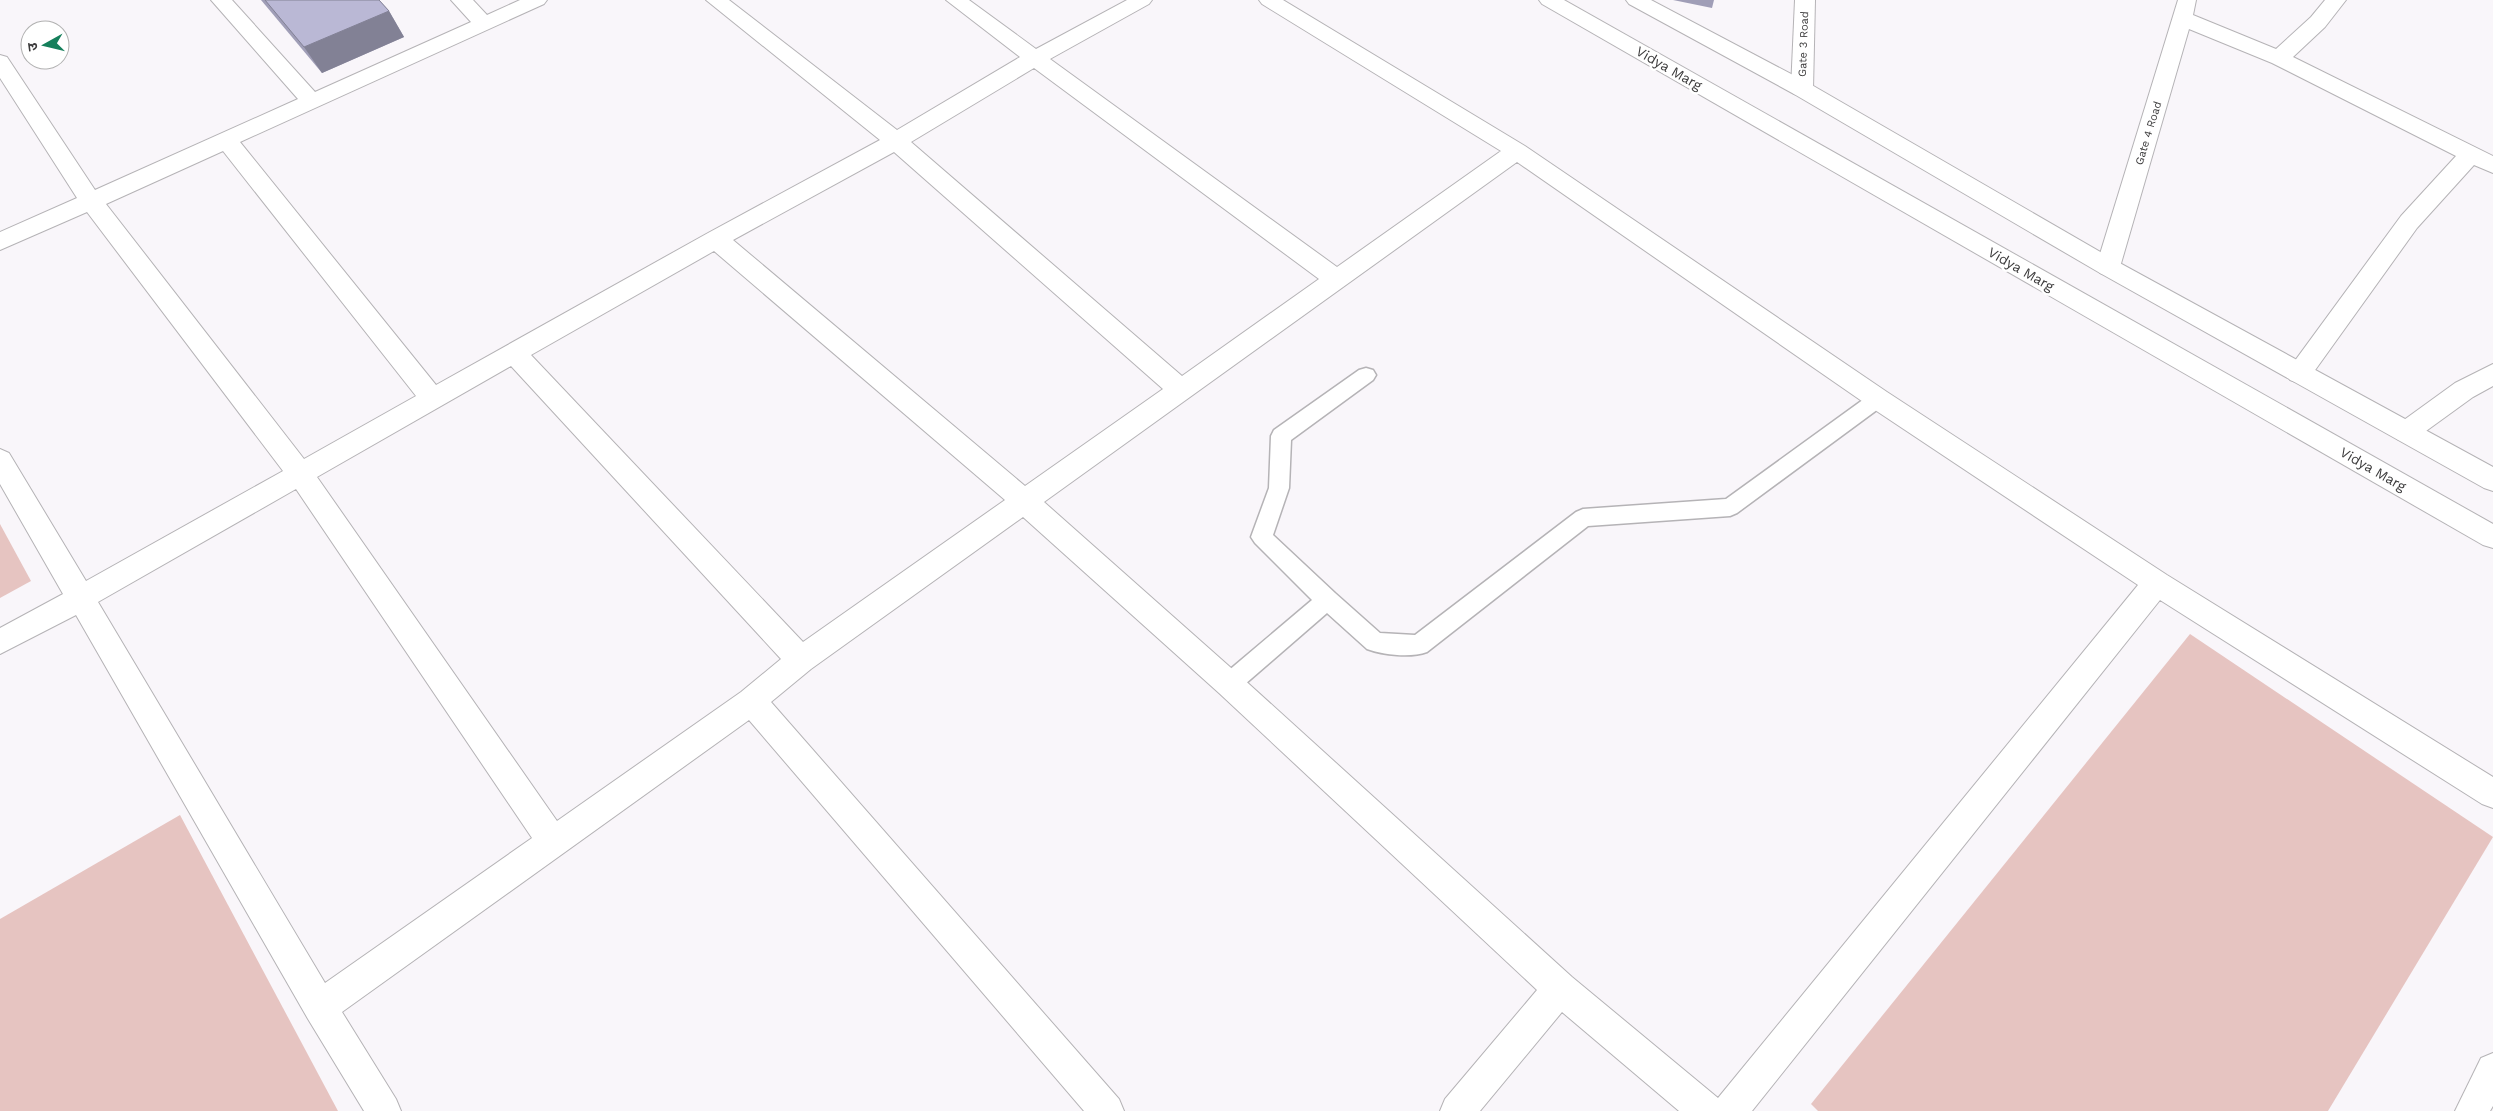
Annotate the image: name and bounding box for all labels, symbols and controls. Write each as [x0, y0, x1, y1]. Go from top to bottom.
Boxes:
street label: Gate 3 Road [1796, 11, 1811, 77]
north arrow [20, 20, 70, 70]
text: उ [24, 41, 41, 52]
street label: Vidya Marg [1633, 43, 1705, 94]
street label: Gate 4 Road [2133, 100, 2164, 167]
street label: Vidya Marg [1985, 244, 2057, 295]
street label: Vidya Marg [2337, 444, 2409, 495]

